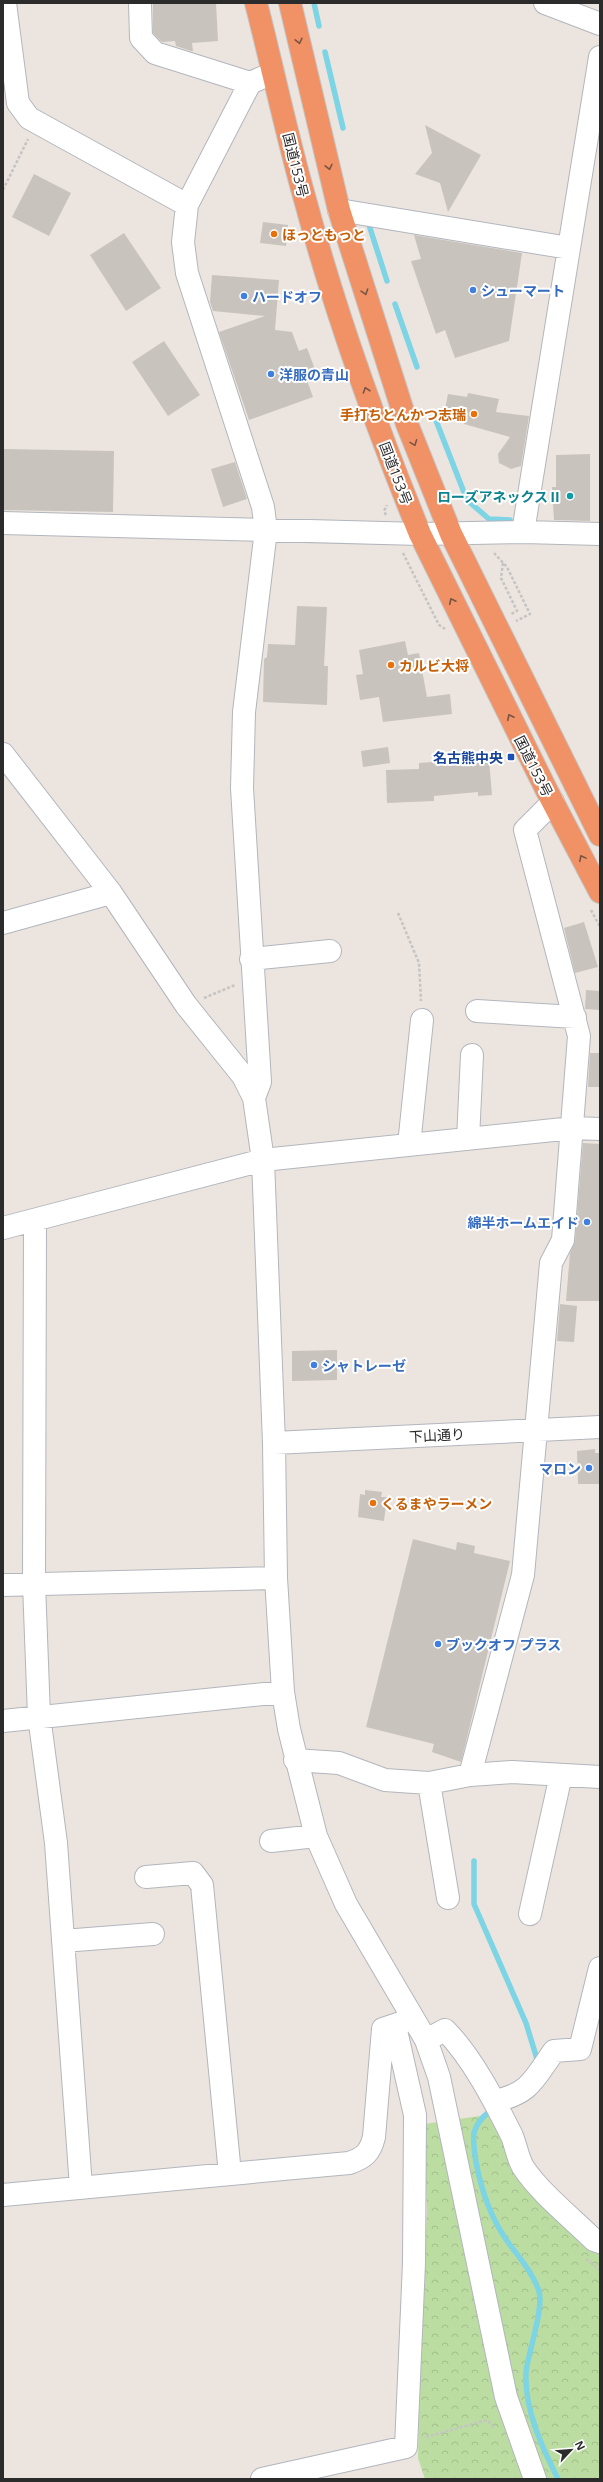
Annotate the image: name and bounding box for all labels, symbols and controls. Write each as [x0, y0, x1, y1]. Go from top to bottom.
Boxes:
one-way arrow [294, 38, 302, 44]
street label: 国道153号 [279, 131, 313, 199]
one-way arrow [324, 164, 332, 171]
place label: ほっともっと [282, 225, 366, 244]
marker: ほっともっと [269, 229, 279, 239]
place label: シューマート [481, 281, 565, 300]
marker: シューマート [468, 285, 478, 295]
place label: ハードオフ [252, 287, 322, 306]
one-way arrow [360, 289, 369, 296]
marker: ハードオフ [239, 291, 249, 301]
place label: 洋服の青山 [279, 365, 349, 384]
marker: 洋服の青山 [266, 369, 276, 379]
one-way arrow [362, 387, 370, 394]
place label: 手打ちとんかつ志瑞 [340, 405, 466, 424]
marker: 手打ちとんかつ志瑞 [469, 409, 479, 419]
street label: 国道153号 [375, 439, 417, 507]
one-way arrow [409, 439, 417, 446]
place label: ローズアネックスⅡ [437, 487, 562, 506]
marker: ローズアネックスⅡ [565, 491, 575, 501]
one-way arrow [450, 597, 457, 605]
place label: カルビ大将 [399, 656, 469, 675]
marker: カルビ大将 [386, 660, 396, 670]
one-way arrow [507, 714, 515, 721]
street label: 国道153号 [511, 732, 557, 800]
place label: 名古熊中央 [433, 748, 503, 767]
marker: 名古熊中央 [506, 752, 516, 762]
one-way arrow [579, 855, 587, 862]
place label: 綿半ホームエイド [467, 1213, 579, 1232]
marker: 綿半ホームエイド [582, 1217, 592, 1227]
place label: シャトレーゼ [322, 1356, 406, 1375]
marker: シャトレーゼ [309, 1360, 319, 1370]
street label: 下山通り [409, 1424, 465, 1446]
place label: マロン [539, 1459, 581, 1478]
marker: マロン [584, 1463, 594, 1473]
place label: くるまやラーメン [381, 1494, 492, 1513]
marker: くるまやラーメン [368, 1498, 378, 1508]
place label: ブックオフ プラス [446, 1635, 561, 1654]
marker: ブックオフ プラス [433, 1639, 443, 1649]
north arrow [551, 2430, 591, 2470]
text: N [572, 2438, 589, 2453]

